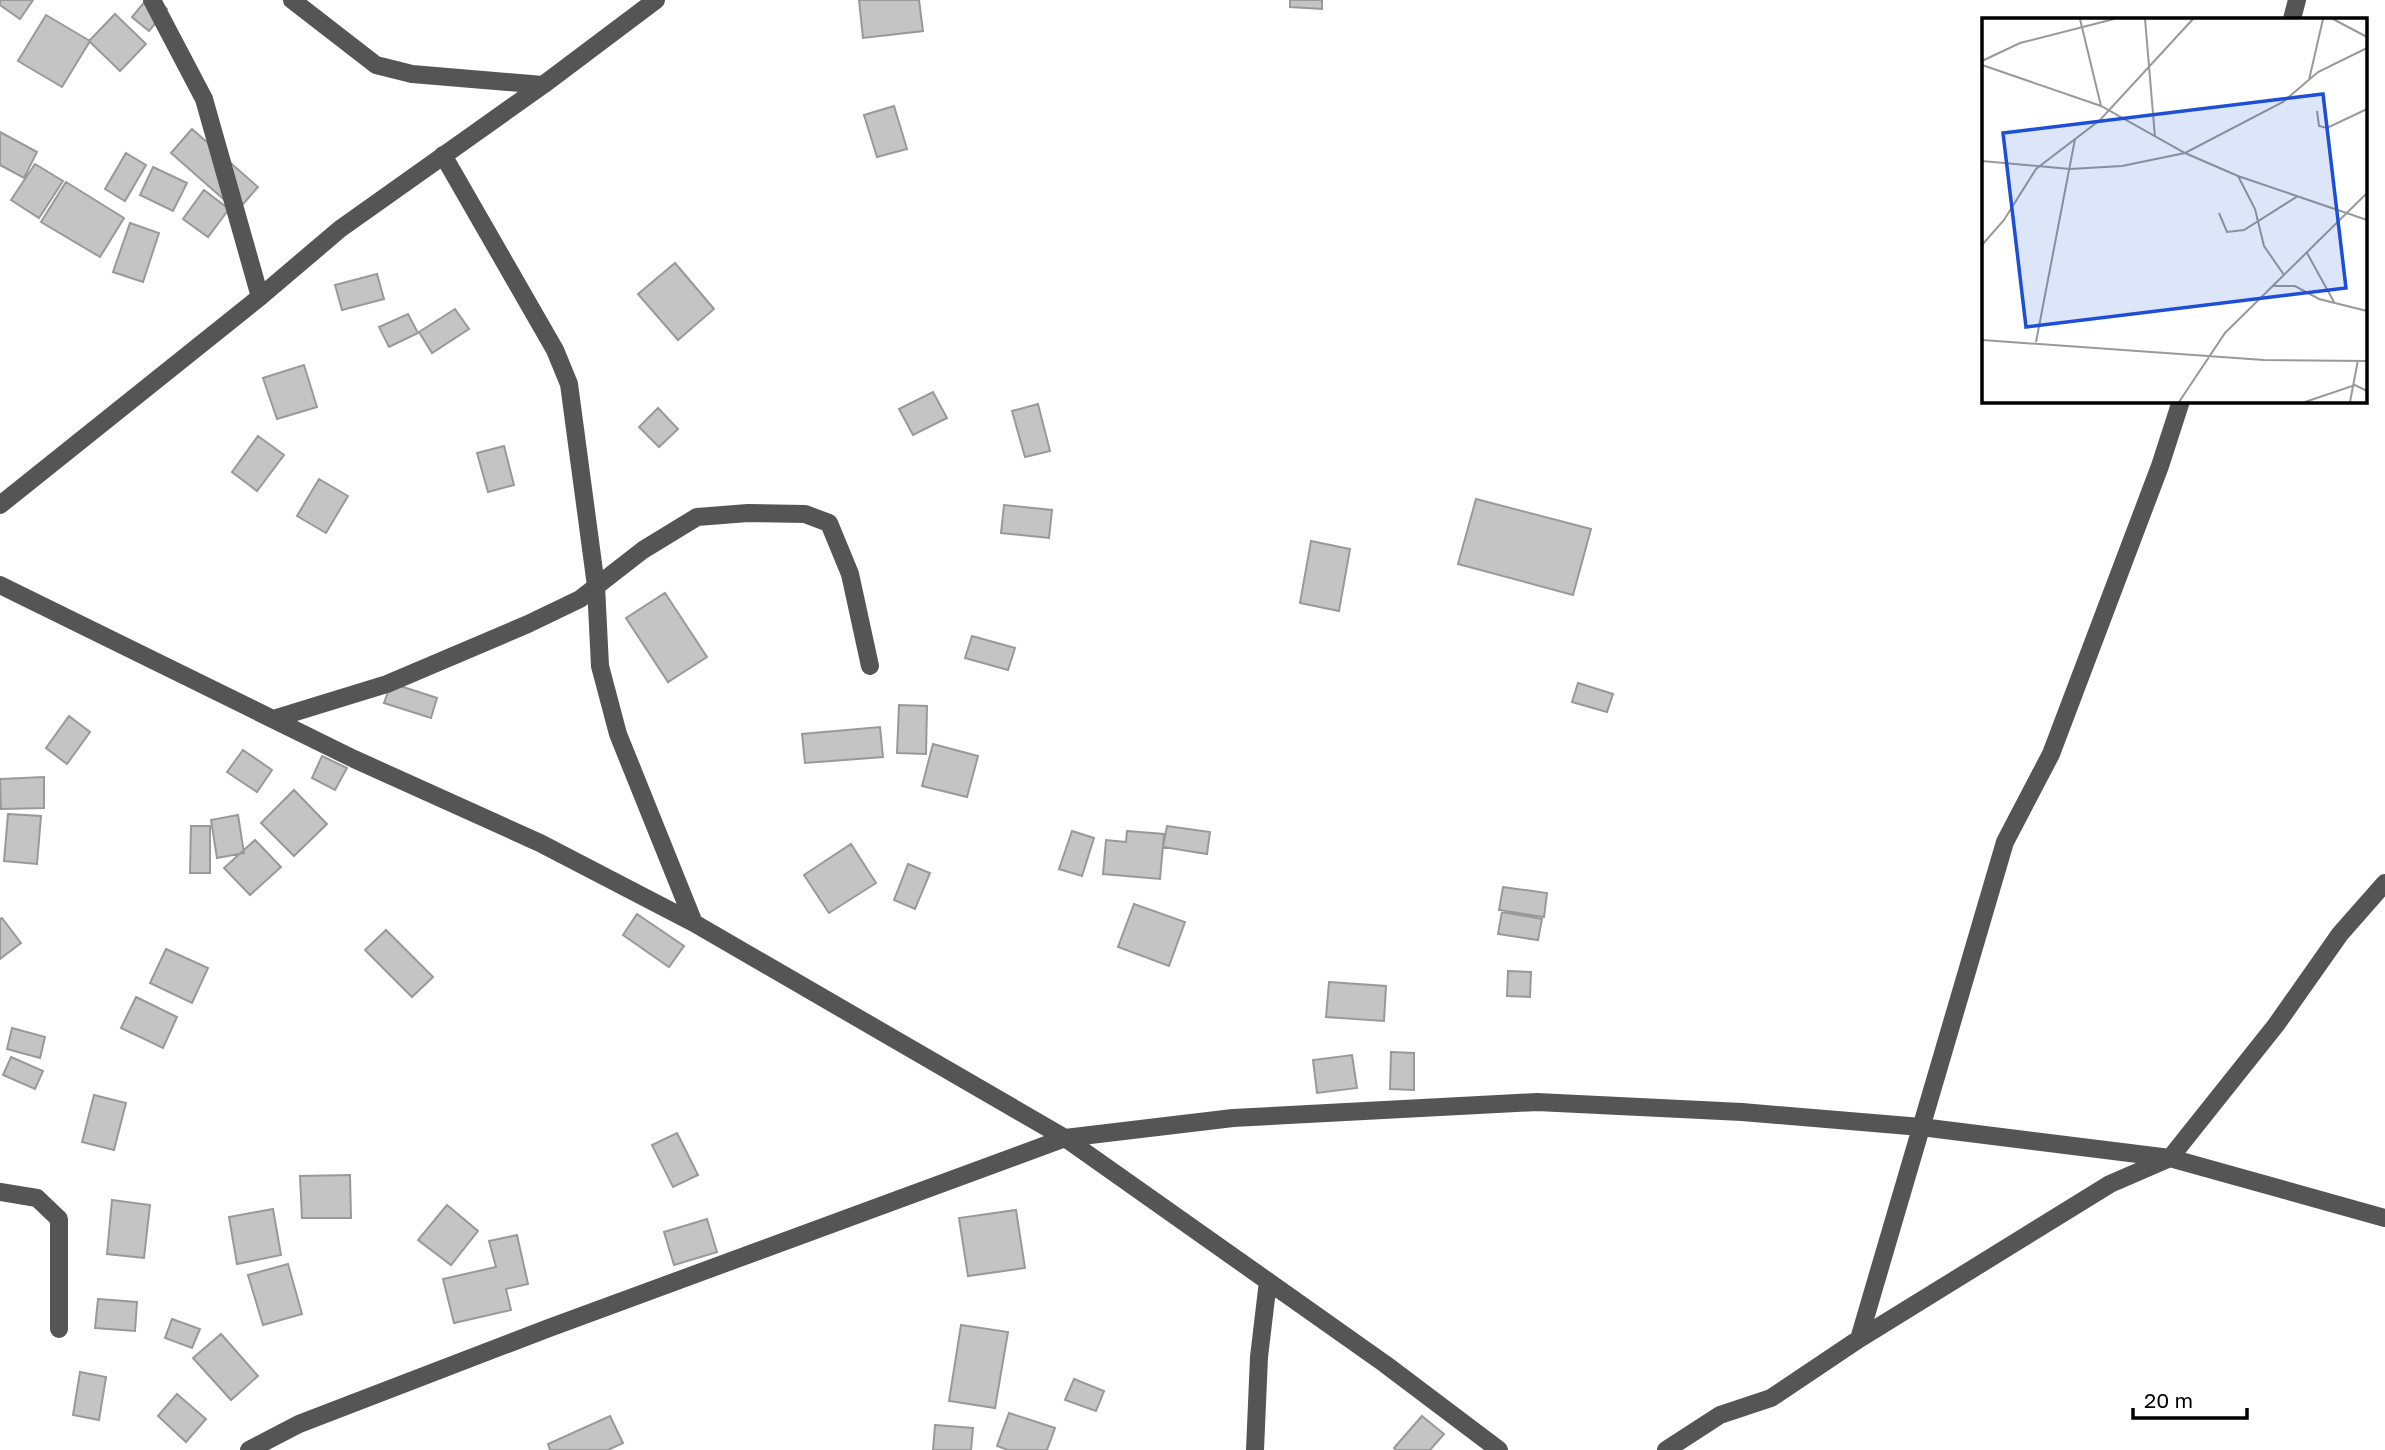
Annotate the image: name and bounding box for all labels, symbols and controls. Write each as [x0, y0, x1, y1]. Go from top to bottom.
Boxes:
inset map [1982, 18, 2368, 402]
scale bar [2133, 1376, 2247, 1420]
text: 20 m [2144, 1387, 2193, 1413]

